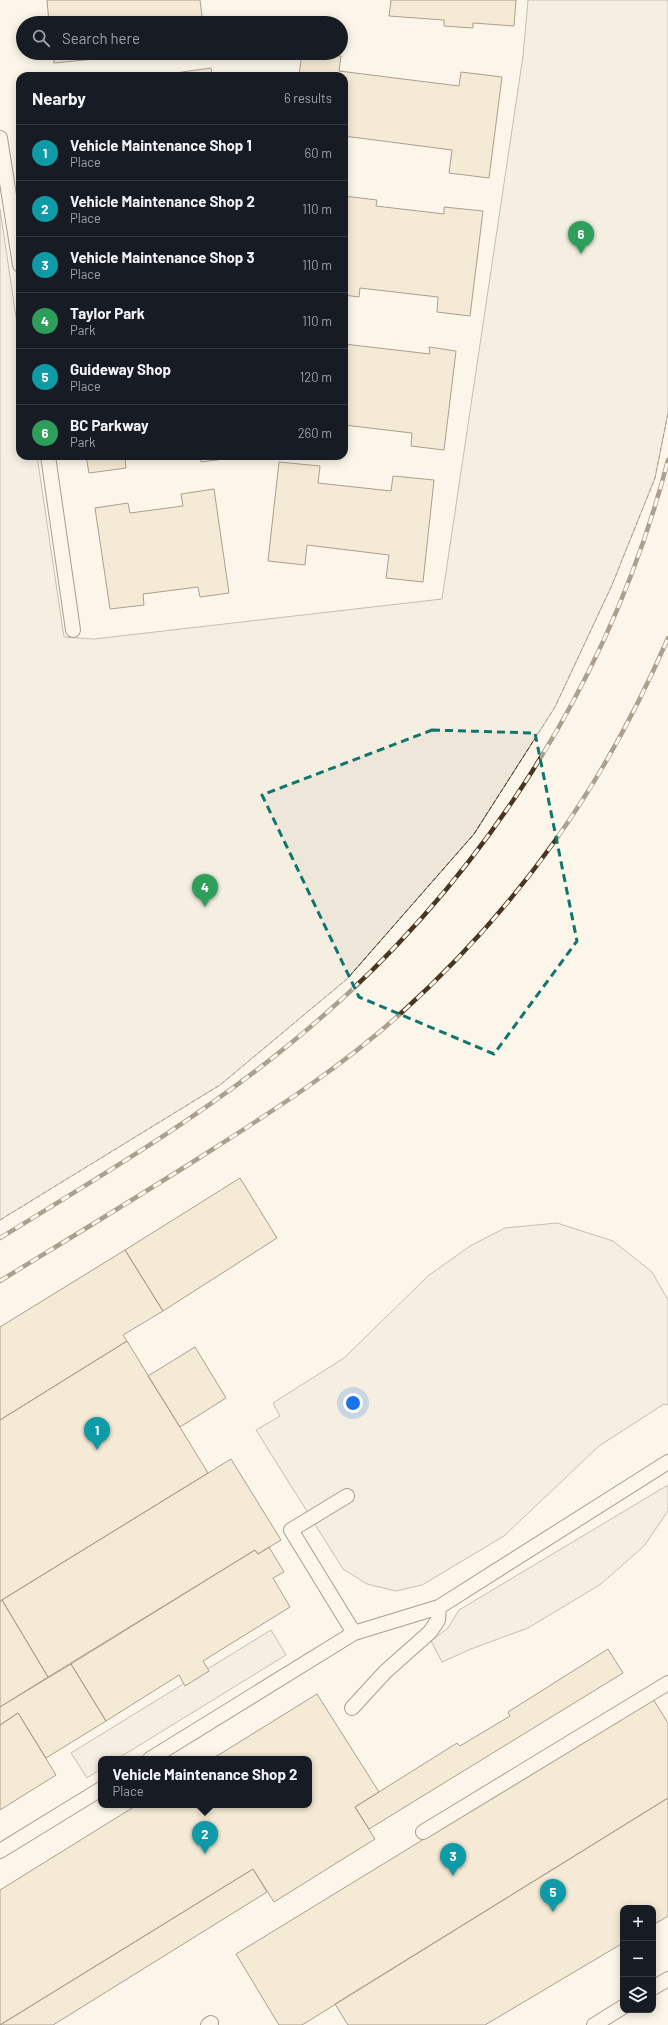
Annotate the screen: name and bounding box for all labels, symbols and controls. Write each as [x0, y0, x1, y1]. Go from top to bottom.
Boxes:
search box [16, 16, 348, 60]
icon: search [30, 27, 52, 49]
text: Search here [62, 29, 140, 47]
text: Nearby [32, 88, 86, 108]
text: 6 results [284, 90, 332, 106]
text: Vehicle Maintenance Shop 1 [70, 136, 252, 154]
text: 1 [43, 145, 47, 161]
text: 60 m [305, 145, 332, 161]
text: Place [70, 154, 101, 170]
text: Vehicle Maintenance Shop 2 [70, 192, 255, 210]
text: 2 [41, 201, 49, 217]
text: 110 m [302, 201, 332, 217]
text: Place [70, 210, 101, 226]
pin: 6 [568, 221, 594, 254]
text: Vehicle Maintenance Shop 3 [70, 248, 255, 266]
text: 3 [41, 257, 49, 273]
text: 110 m [302, 257, 332, 273]
text: Place [70, 266, 101, 282]
text: Taylor Park [70, 304, 145, 322]
text: 4 [41, 313, 49, 329]
text: 110 m [302, 313, 332, 329]
text: Park [70, 322, 96, 338]
text: Guideway Shop [70, 360, 171, 378]
text: 5 [41, 369, 49, 385]
text: 120 m [300, 369, 332, 385]
text: Place [70, 378, 101, 394]
text: BC Parkway [70, 416, 149, 434]
text: 6 [42, 425, 48, 441]
text: 260 m [298, 425, 332, 441]
text: Park [70, 434, 96, 450]
pin: 4 [192, 874, 218, 907]
your location [343, 1393, 363, 1413]
pin: 1 [84, 1417, 110, 1450]
popup [98, 1756, 312, 1808]
text: Vehicle Maintenance Shop 2 [113, 1765, 297, 1783]
text: Place [113, 1783, 144, 1799]
pin: 2 [192, 1821, 218, 1854]
pin: 3 [440, 1843, 466, 1876]
pin: 5 [540, 1879, 566, 1912]
map controls [620, 1905, 656, 2013]
button: + [620, 1905, 656, 1941]
button: − [620, 1941, 656, 1977]
button: layers [620, 1977, 656, 2013]

